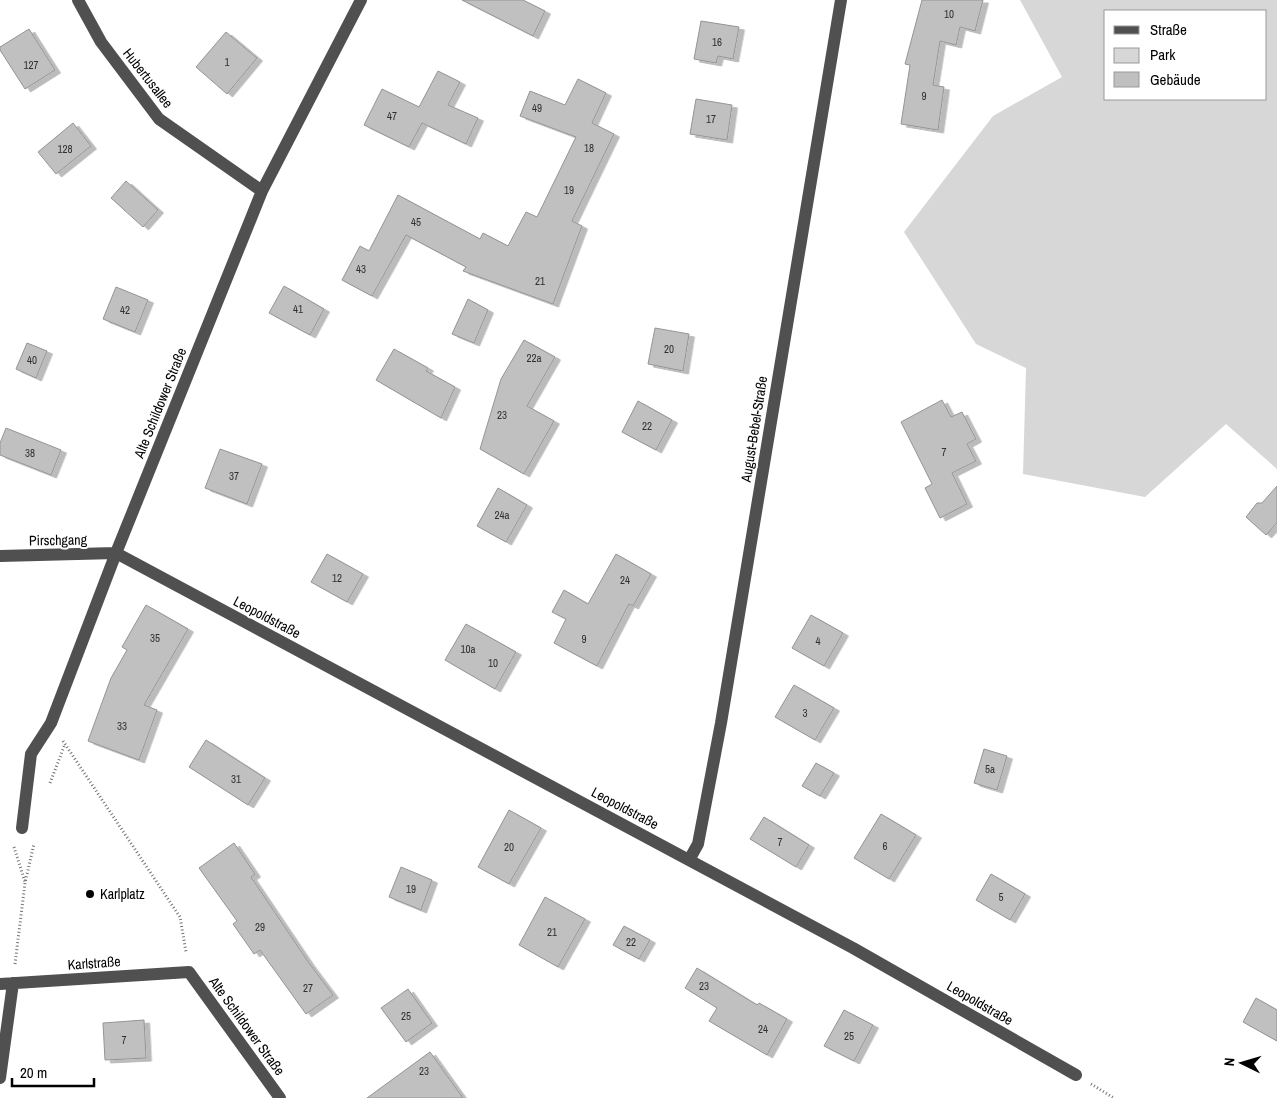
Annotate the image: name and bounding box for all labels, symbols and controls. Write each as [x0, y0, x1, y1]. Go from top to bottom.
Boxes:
house number: 10 [944, 7, 954, 21]
legend [1104, 10, 1267, 100]
text: Straße [1150, 19, 1187, 40]
house number: 16 [712, 35, 722, 49]
text: Park [1150, 44, 1176, 65]
street label: Hubertusallee [119, 45, 177, 111]
house number: 1 [224, 55, 230, 69]
house number: 127 [23, 58, 39, 72]
text: Gebäude [1150, 69, 1201, 90]
house number: 9 [921, 89, 927, 103]
house number: 49 [532, 101, 542, 115]
house number: 47 [387, 109, 397, 123]
house number: 17 [706, 112, 716, 126]
house number: 18 [584, 141, 594, 155]
house number: 128 [57, 142, 73, 156]
house number: 19 [564, 183, 574, 197]
house number: 45 [411, 215, 421, 229]
house number: 43 [356, 262, 366, 276]
house number: 21 [535, 274, 545, 288]
house number: 41 [293, 302, 303, 316]
house number: 42 [120, 303, 130, 317]
house number: 20 [664, 342, 674, 356]
street label: Alte Schildower Straße [129, 345, 190, 462]
house number: 22a [526, 351, 542, 365]
house number: 40 [27, 353, 37, 367]
street label: August-Bebel-Straße [737, 375, 771, 484]
house number: 23 [497, 408, 507, 422]
house number: 22 [642, 419, 652, 433]
house number: 7 [941, 445, 947, 459]
house number: 38 [25, 446, 35, 460]
house number: 37 [229, 469, 239, 483]
house number: 24a [494, 508, 510, 522]
street label: Pirschgang [29, 530, 88, 550]
house number: 12 [332, 571, 342, 585]
house number: 24 [620, 573, 630, 587]
street label: Leopoldstraße [230, 592, 304, 642]
house number: 35 [150, 631, 160, 645]
house number: 9 [581, 632, 587, 646]
house number: 4 [815, 634, 821, 648]
house number: 10a [460, 642, 476, 656]
house number: 10 [488, 656, 498, 670]
house number: 3 [802, 706, 808, 720]
house number: 33 [117, 719, 127, 733]
house number: 5a [985, 762, 995, 776]
house number: 31 [231, 772, 241, 786]
street label: Leopoldstraße [588, 783, 662, 833]
house number: 7 [777, 835, 783, 849]
house number: 6 [882, 839, 888, 853]
house number: 20 [504, 840, 514, 854]
house number: 19 [406, 882, 416, 896]
place label: Karlplatz [100, 885, 145, 903]
marker: Karlplatz [84, 888, 96, 900]
house number: 5 [998, 890, 1004, 904]
house number: 29 [255, 920, 265, 934]
house number: 21 [547, 925, 557, 939]
house number: 22 [626, 935, 636, 949]
street label: Karlstraße [67, 952, 121, 974]
street label: Alte Schildower Straße [205, 972, 289, 1079]
street label: Leopoldstraße [944, 977, 1016, 1029]
house number: 23 [699, 979, 709, 993]
house number: 27 [303, 981, 313, 995]
house number: 25 [401, 1009, 411, 1023]
house number: 24 [758, 1022, 768, 1036]
house number: 25 [844, 1029, 854, 1043]
house number: 7 [121, 1033, 127, 1047]
north arrow [1217, 1038, 1267, 1088]
scale bar [12, 1056, 95, 1088]
text: N [1220, 1057, 1238, 1067]
text: 20 m [20, 1062, 47, 1083]
house number: 23 [419, 1064, 429, 1078]

